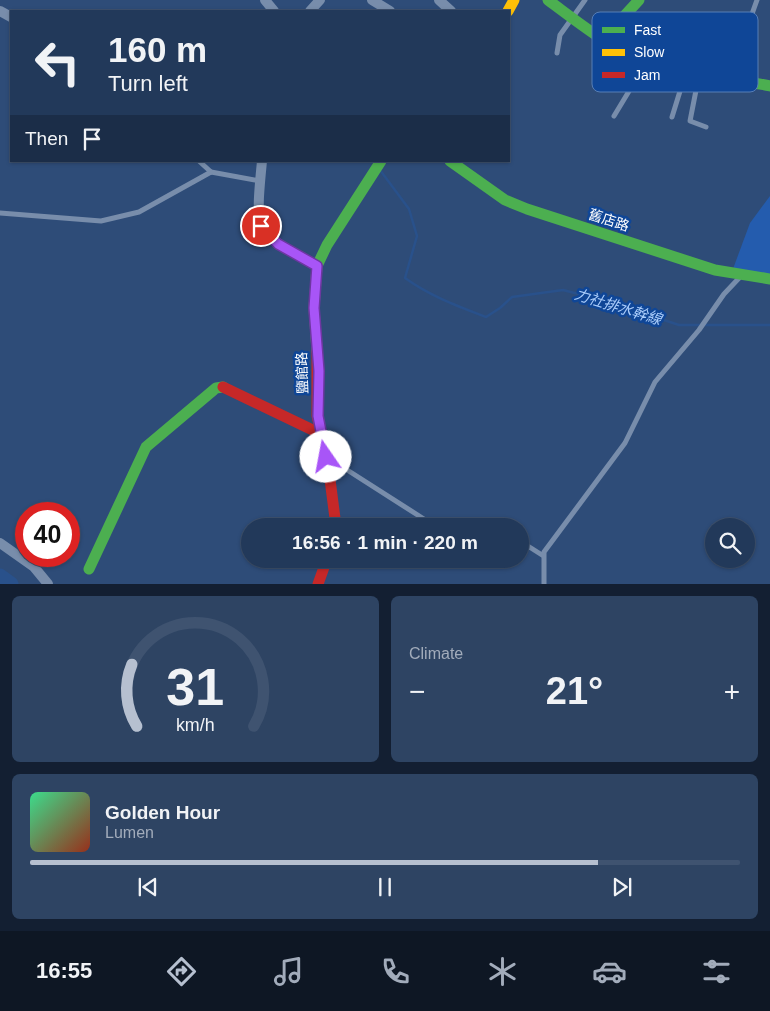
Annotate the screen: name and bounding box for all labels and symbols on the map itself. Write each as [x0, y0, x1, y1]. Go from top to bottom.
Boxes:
legend [592, 12, 758, 92]
text: Fast [634, 22, 661, 38]
text: Slow [634, 44, 665, 60]
text: Jam [634, 67, 660, 83]
pin [240, 205, 282, 247]
street label: 舊店路 [587, 206, 631, 234]
water label: 力社排水幹線 [573, 285, 666, 328]
street label: 鹽館路 [293, 352, 311, 394]
position arrow [299, 430, 351, 482]
speed limit sign: 40 [15, 502, 80, 567]

